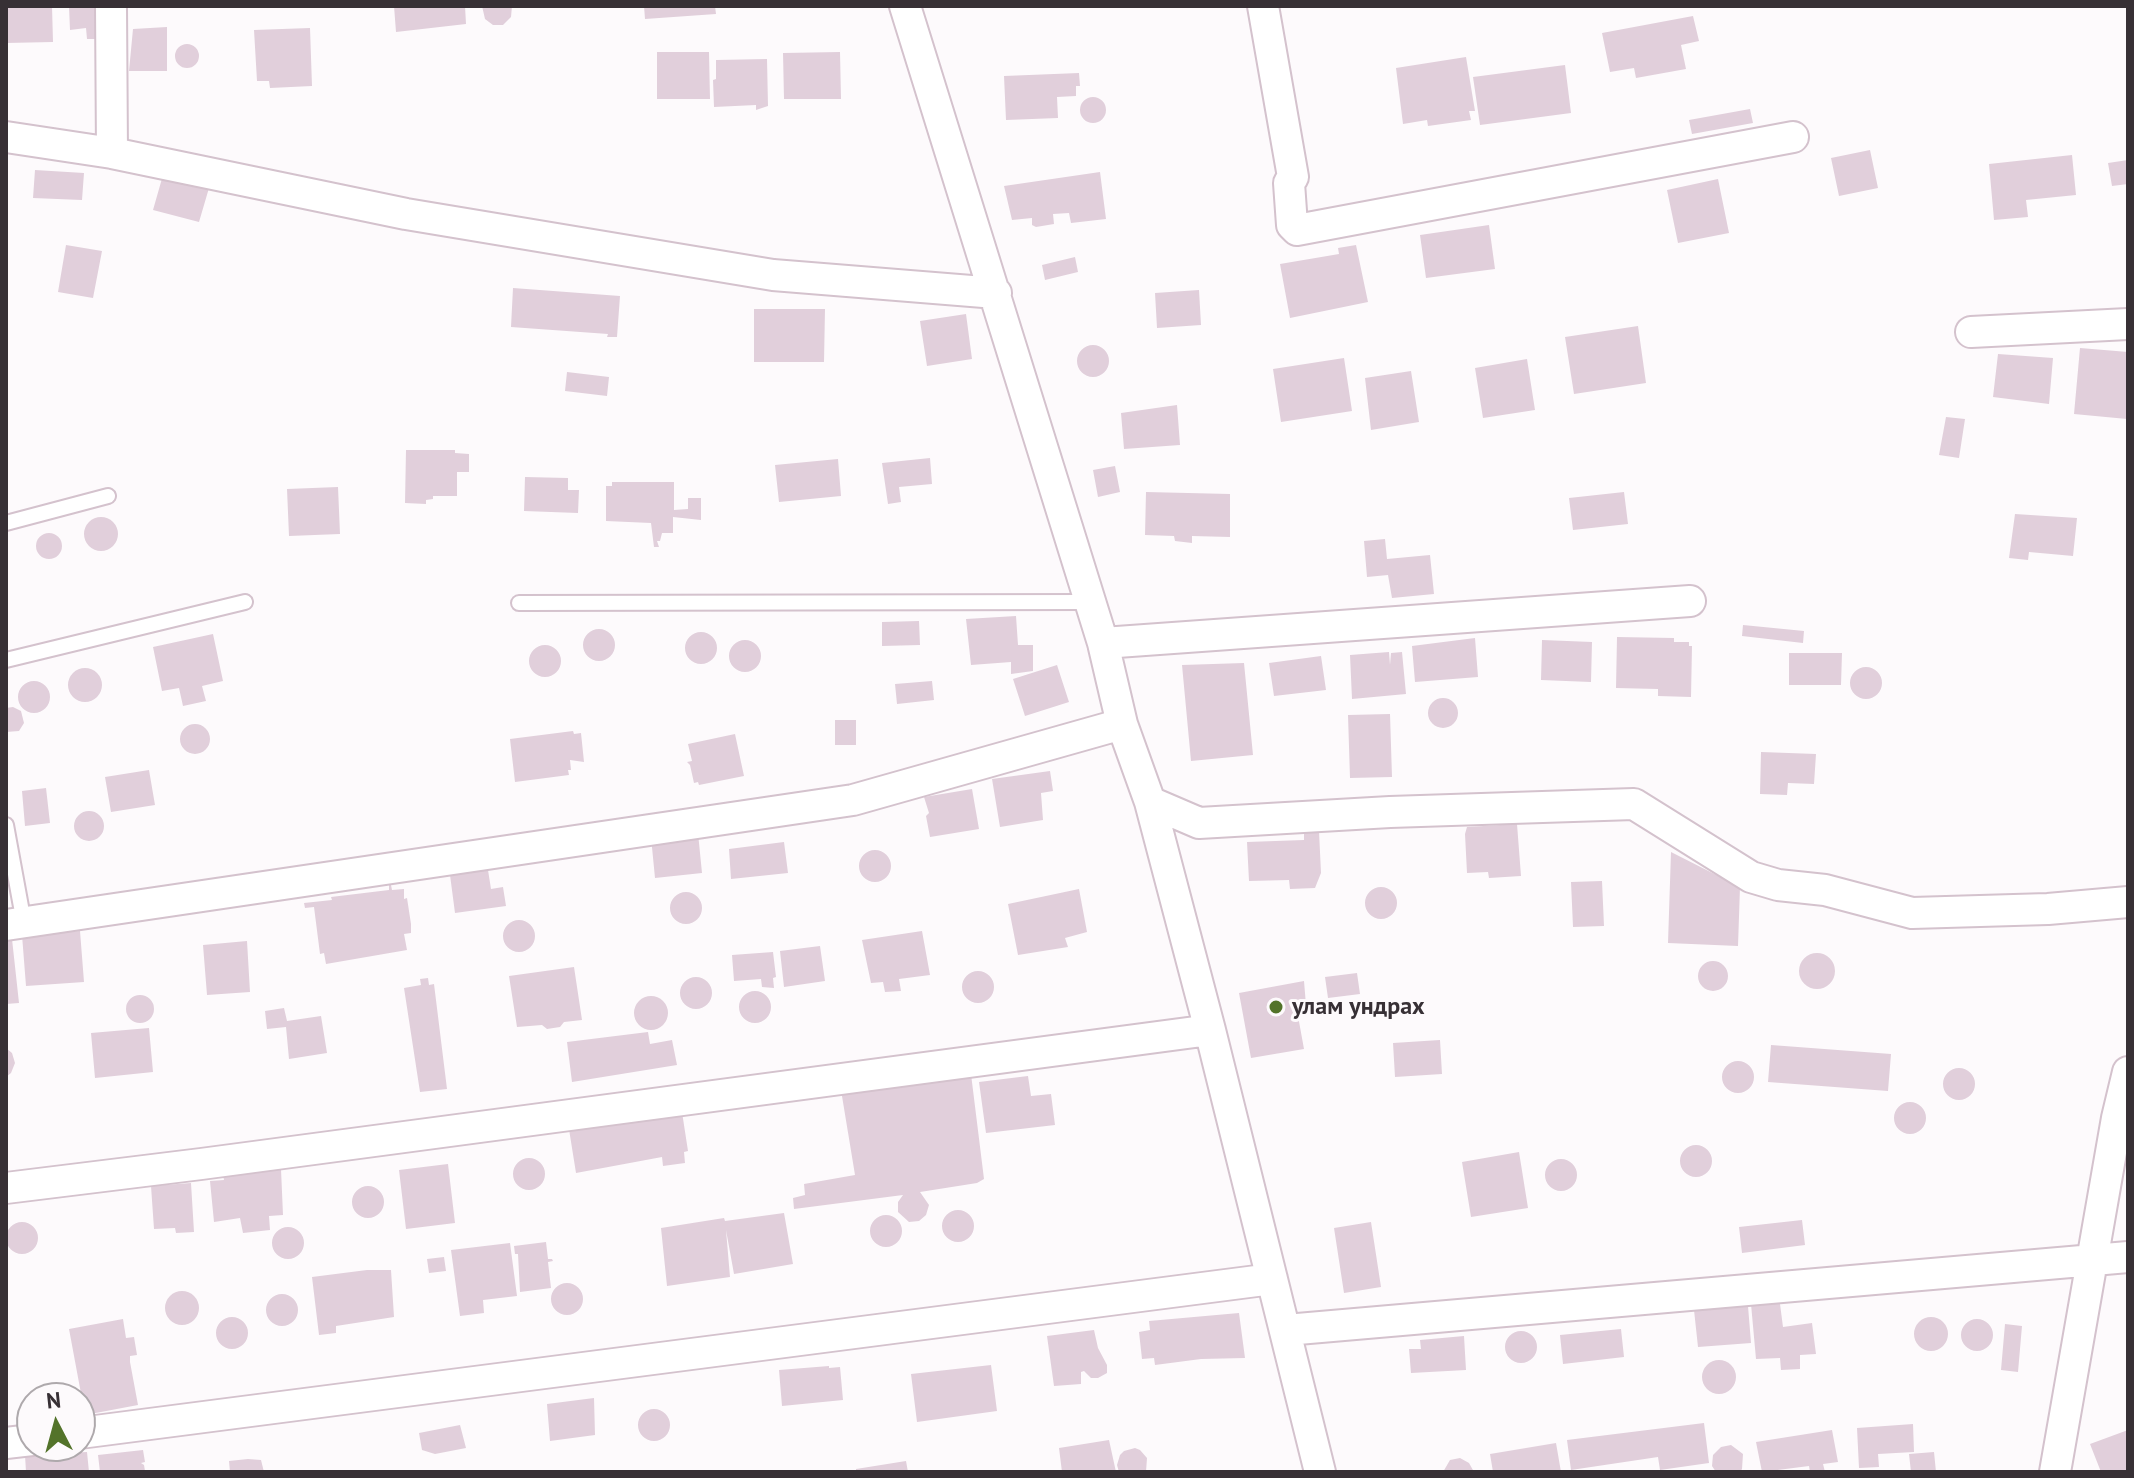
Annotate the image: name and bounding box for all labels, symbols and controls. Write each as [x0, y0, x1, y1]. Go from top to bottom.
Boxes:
place label: улам ундрах [1292, 993, 1425, 1021]
marker: улам ундрах [1267, 998, 1285, 1016]
north arrow [16, 1382, 96, 1462]
text: N [45, 1385, 62, 1415]

